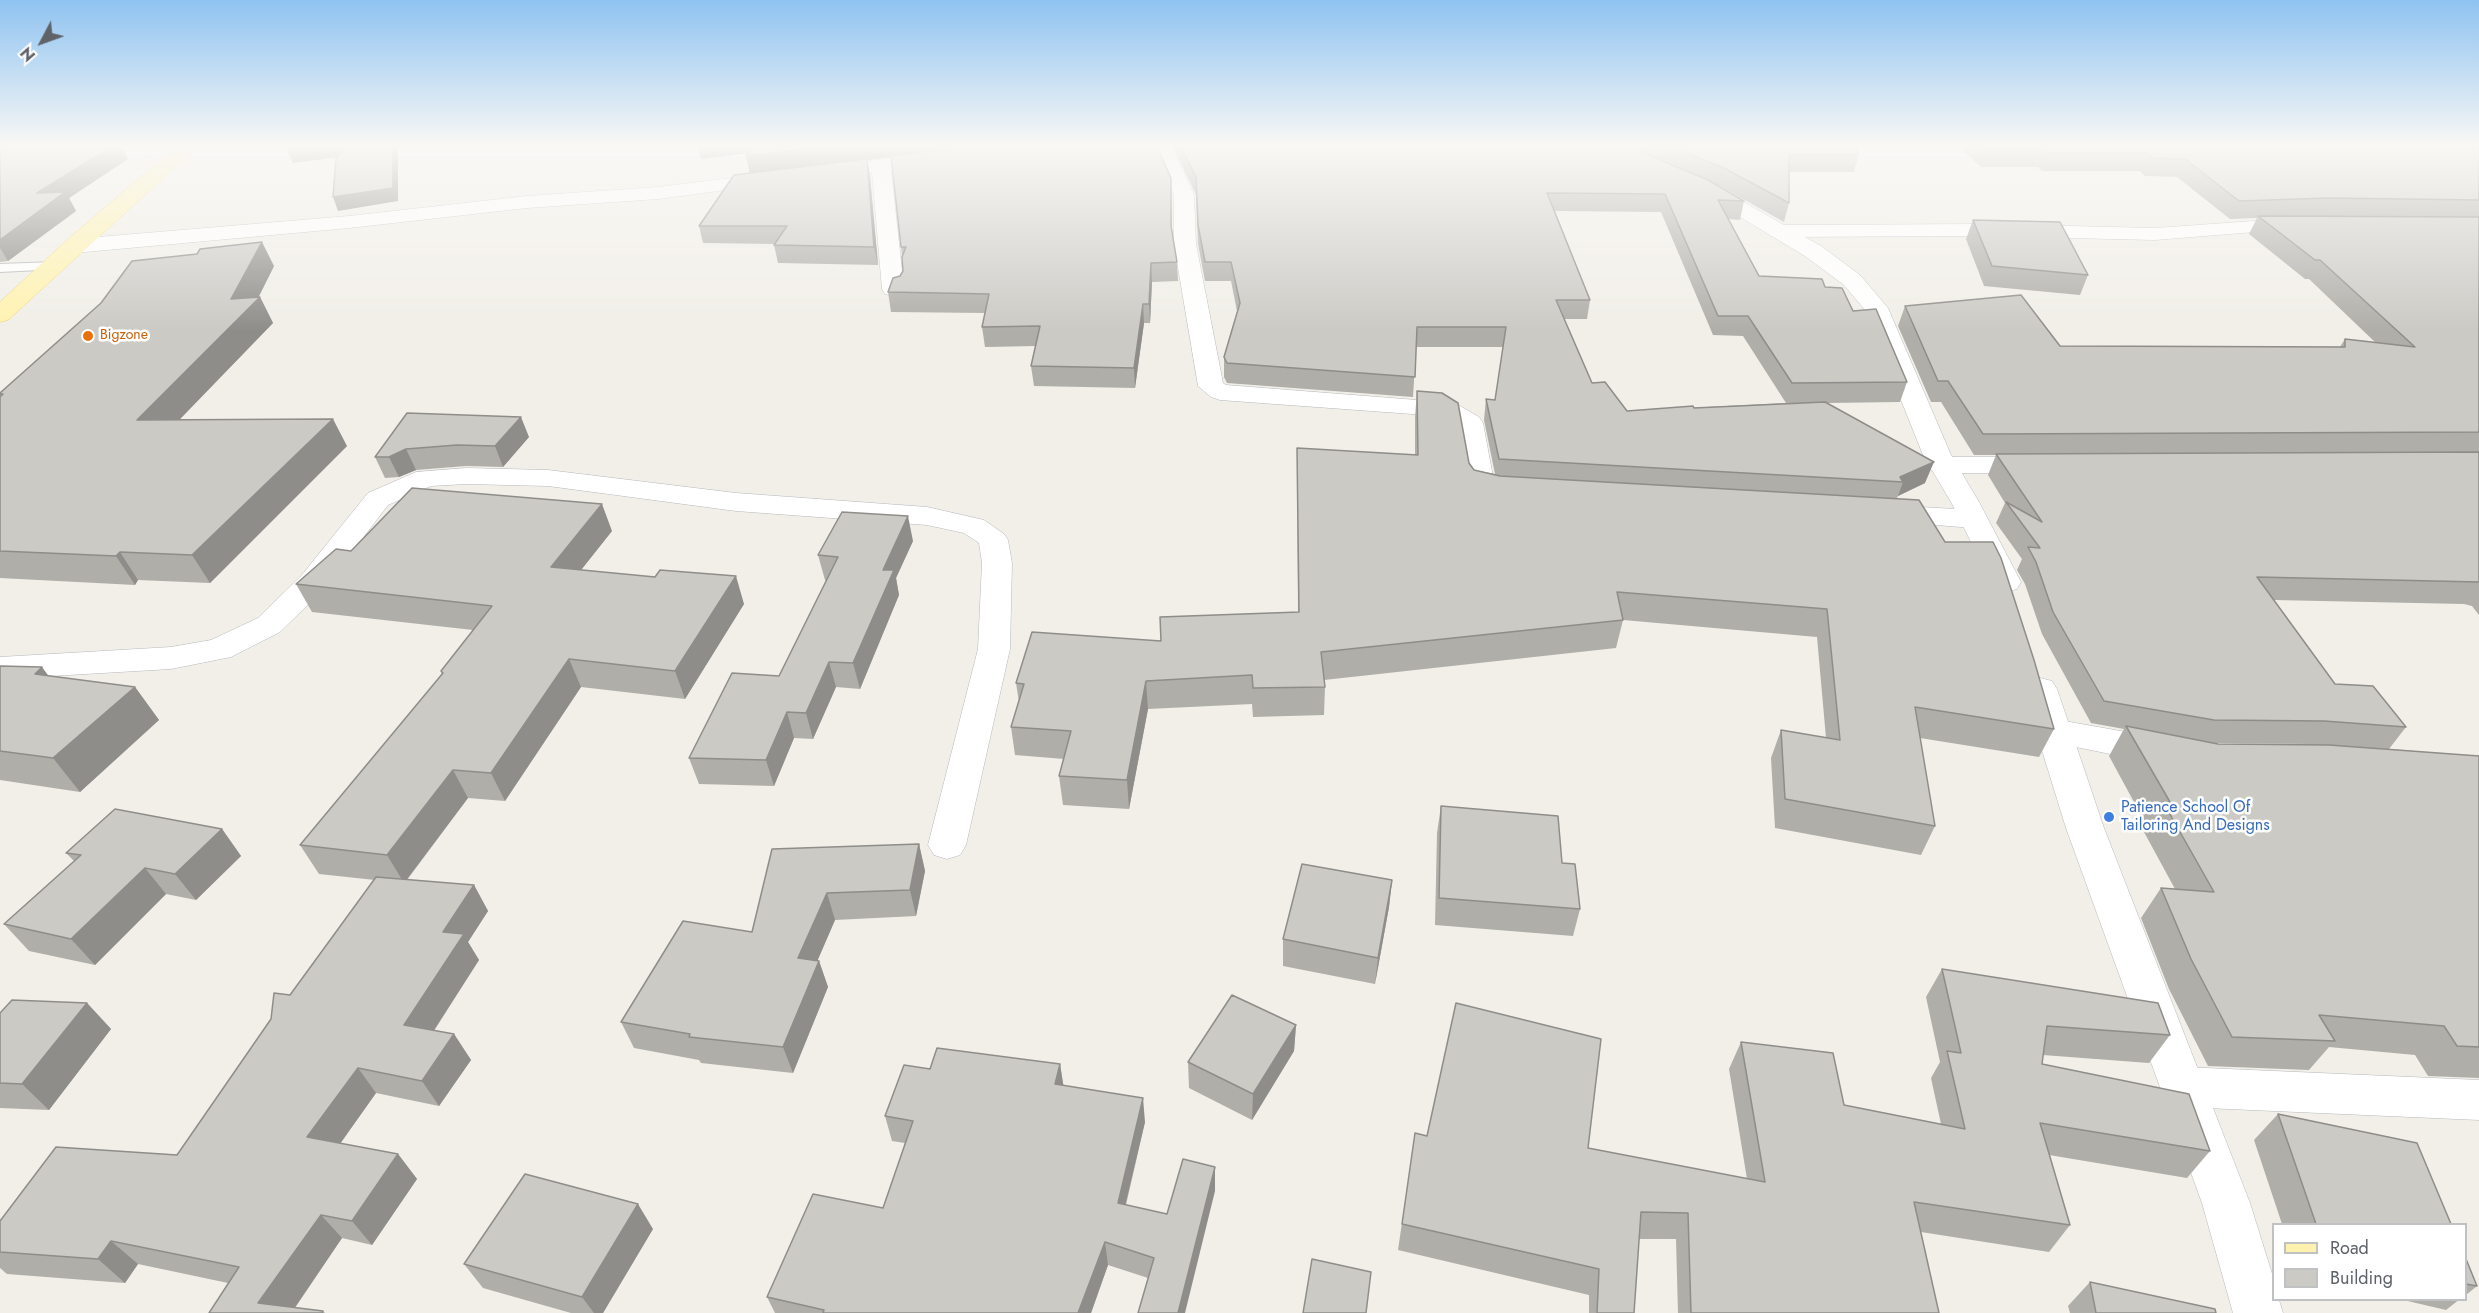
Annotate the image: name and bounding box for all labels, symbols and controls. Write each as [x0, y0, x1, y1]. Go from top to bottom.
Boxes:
north arrow [12, 12, 72, 72]
text: N [15, 42, 41, 66]
place label: Bigzone [100, 328, 148, 344]
marker: Bigzone [81, 329, 95, 343]
place label: Patience School Of Tailoring And Designs [2121, 798, 2270, 836]
marker: Patience School Of Tailoring And Designs [2102, 810, 2116, 824]
legend [2272, 1223, 2467, 1301]
text: Road [2330, 1235, 2369, 1261]
text: Building [2330, 1265, 2393, 1291]

